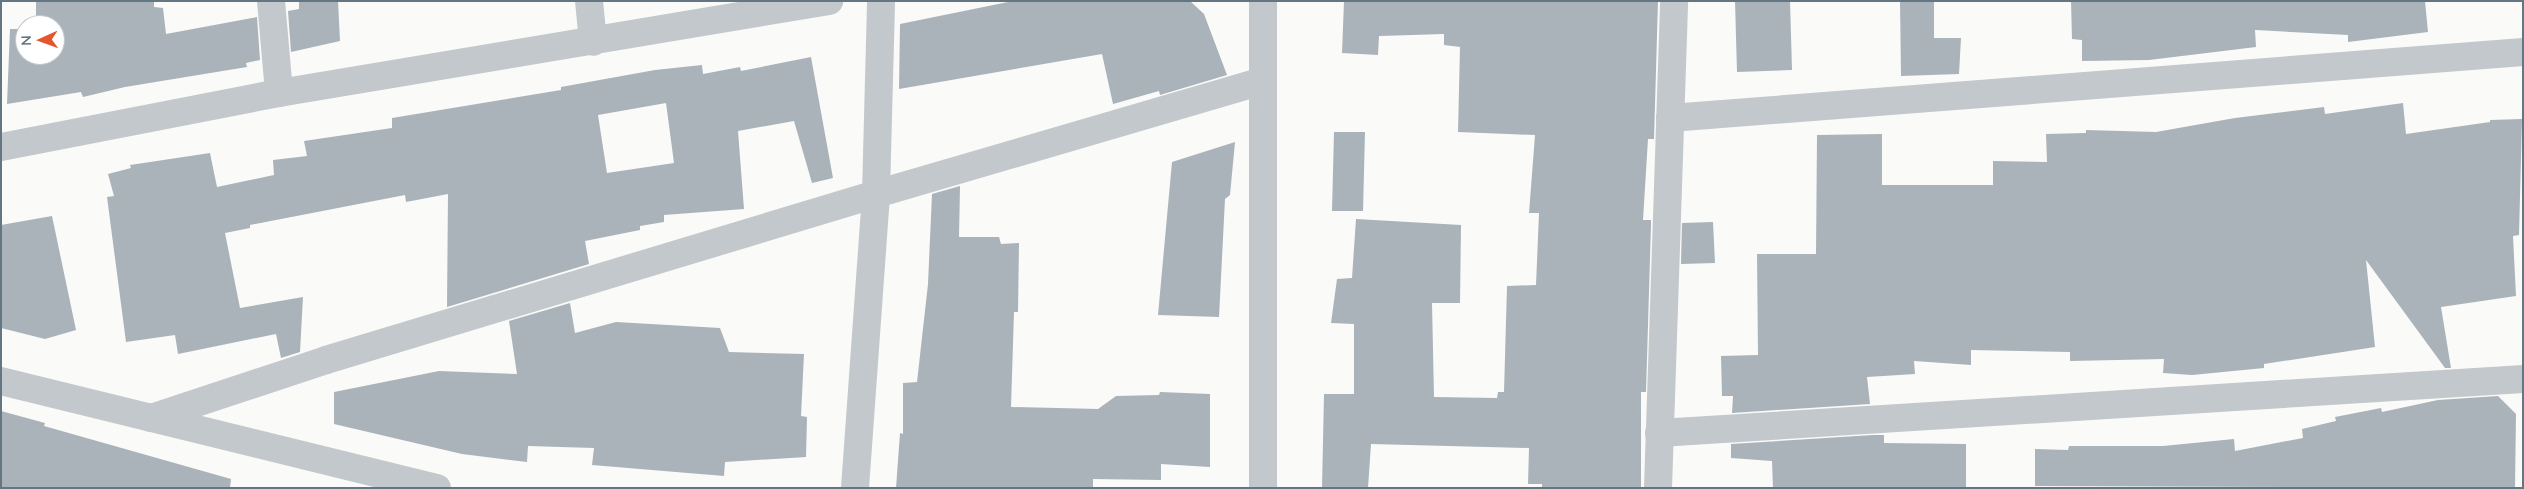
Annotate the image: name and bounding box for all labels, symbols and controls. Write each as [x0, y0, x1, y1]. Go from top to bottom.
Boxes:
north arrow [15, 15, 65, 65]
text: N [17, 35, 35, 46]

